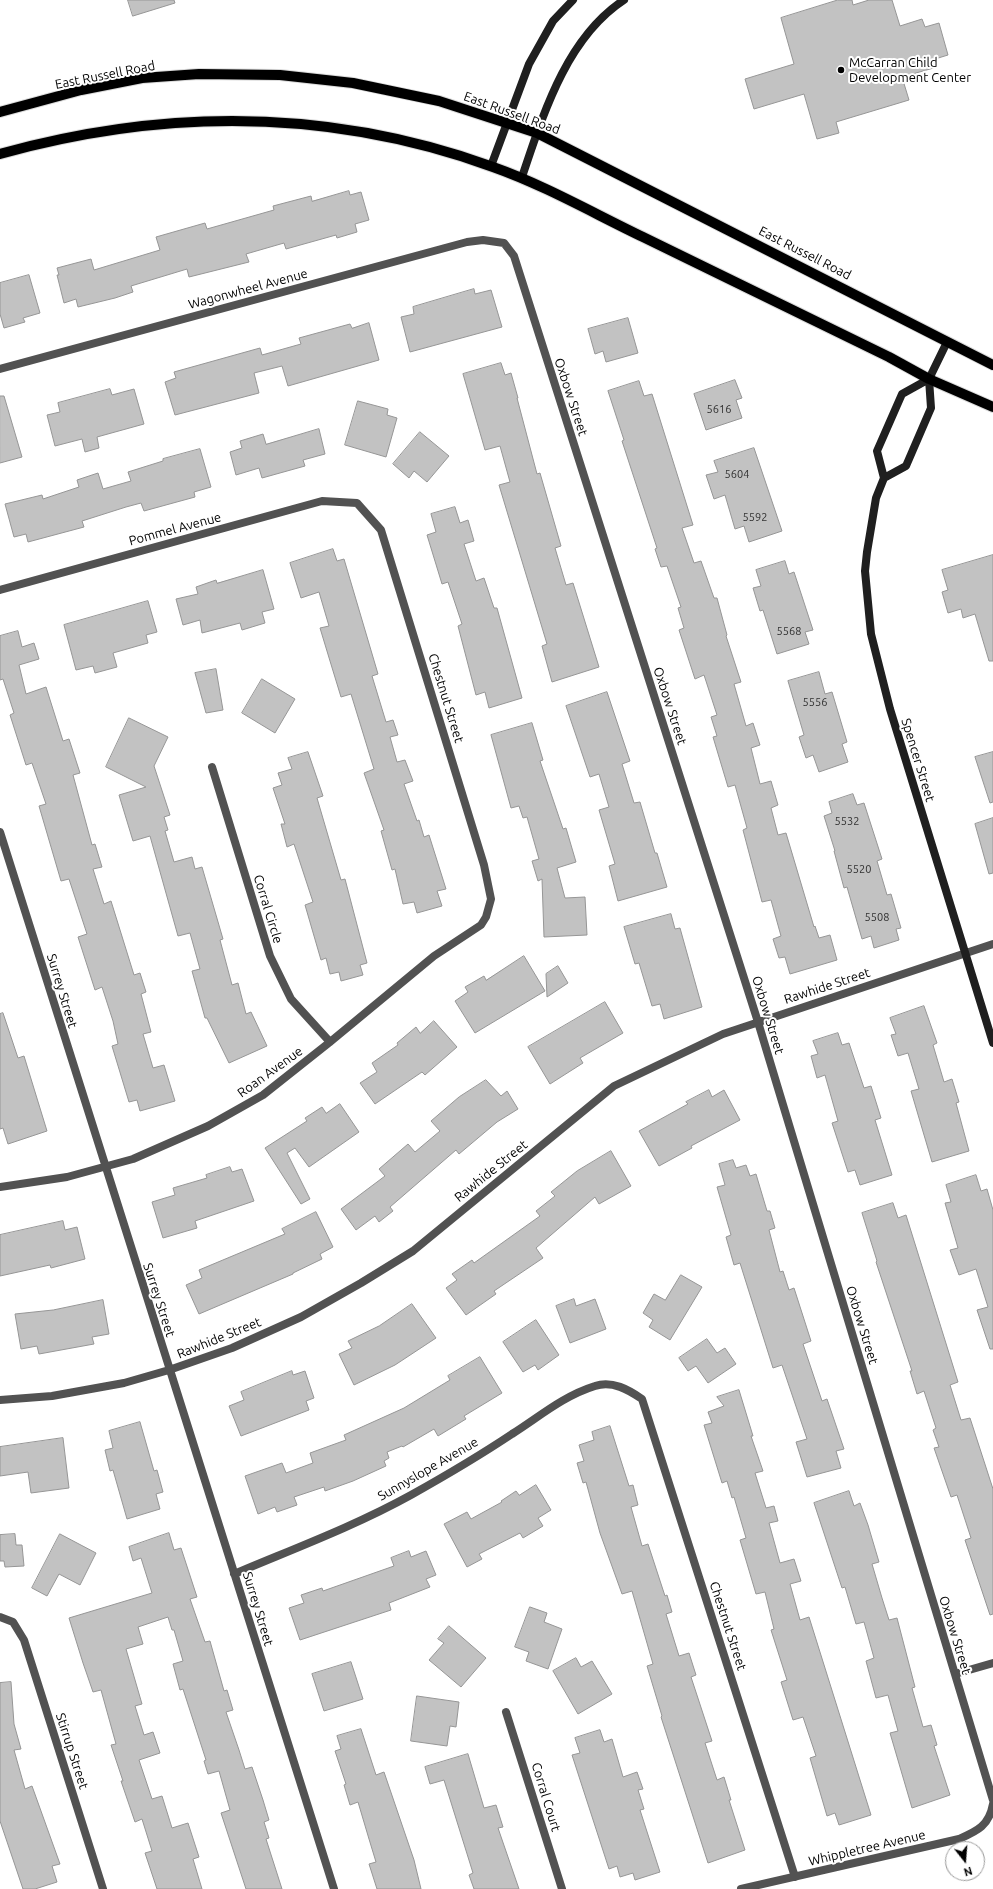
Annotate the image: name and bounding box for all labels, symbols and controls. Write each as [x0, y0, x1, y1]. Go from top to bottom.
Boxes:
place label: McCarran Child Development Center [849, 55, 971, 86]
street label: East Russell Road [54, 58, 156, 92]
marker: McCarran Child Development Center [836, 65, 846, 75]
street label: East Russell Road [462, 88, 562, 138]
street label: East Russell Road [756, 223, 854, 283]
street label: Wagonwheel Avenue [187, 266, 309, 312]
street label: Oxbow Street [551, 356, 591, 438]
house number: 5616 [707, 402, 731, 416]
house number: 5604 [725, 467, 749, 481]
street label: Pommel Avenue [127, 509, 223, 549]
house number: 5592 [743, 510, 767, 524]
house number: 5568 [777, 624, 801, 638]
street label: Chestnut Street [425, 651, 467, 745]
street label: Oxbow Street [650, 665, 690, 747]
house number: 5556 [803, 695, 827, 709]
street label: Spencer Street [898, 716, 938, 804]
house number: 5532 [835, 814, 859, 828]
house number: 5520 [847, 862, 871, 876]
street label: Corral Circle [250, 873, 286, 945]
house number: 5508 [865, 910, 889, 924]
street label: Surrey Street [43, 952, 81, 1030]
street label: Rawhide Street [782, 965, 872, 1007]
street label: Oxbow Street [749, 974, 787, 1056]
street label: Roan Avenue [234, 1043, 306, 1101]
street label: Rawhide Street [451, 1137, 531, 1205]
street label: Surrey Street [140, 1261, 178, 1339]
street label: Oxbow Street [843, 1284, 881, 1366]
street label: Rawhide Street [175, 1314, 263, 1362]
street label: Sunnyslope Avenue [375, 1434, 481, 1504]
street label: Surrey Street [239, 1570, 277, 1648]
street label: Chestnut Street [706, 1580, 750, 1672]
street label: Oxbow Street [936, 1594, 974, 1676]
street label: Stirrup Street [52, 1711, 92, 1791]
street label: Corral Court [528, 1761, 564, 1833]
street label: Whippletree Avenue [807, 1827, 927, 1869]
north arrow [945, 1841, 985, 1881]
text: N [963, 1865, 974, 1878]

